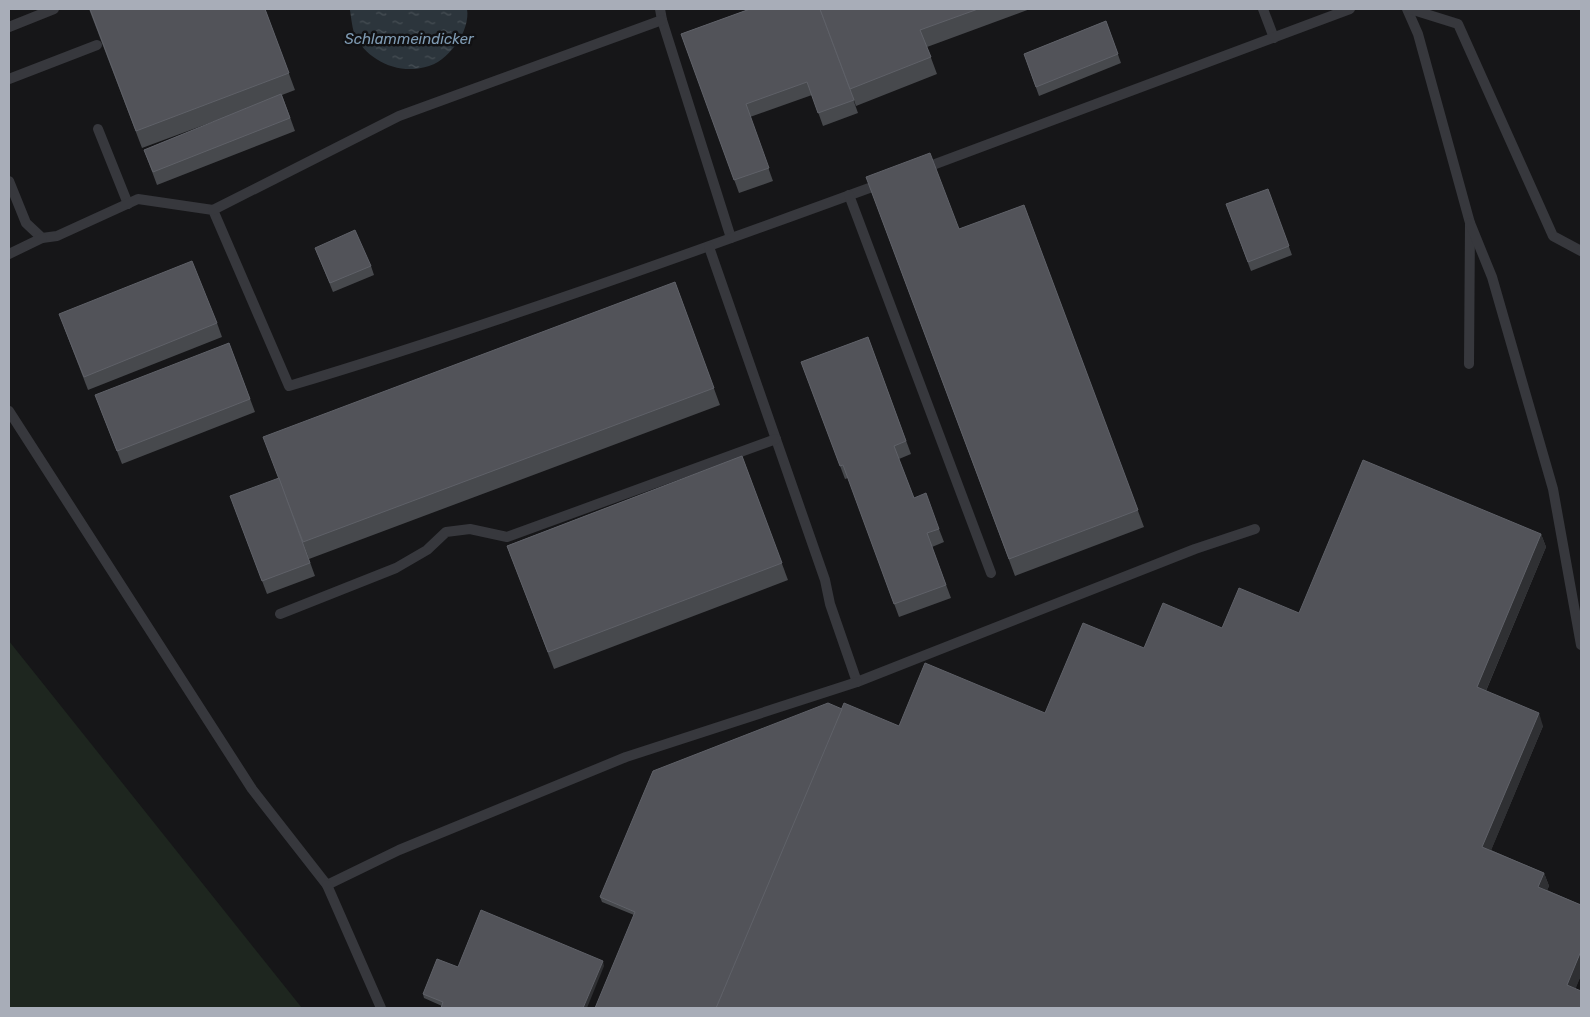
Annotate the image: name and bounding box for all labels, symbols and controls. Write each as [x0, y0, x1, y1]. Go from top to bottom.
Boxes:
water label: Schlammeindicker [344, 30, 475, 48]

